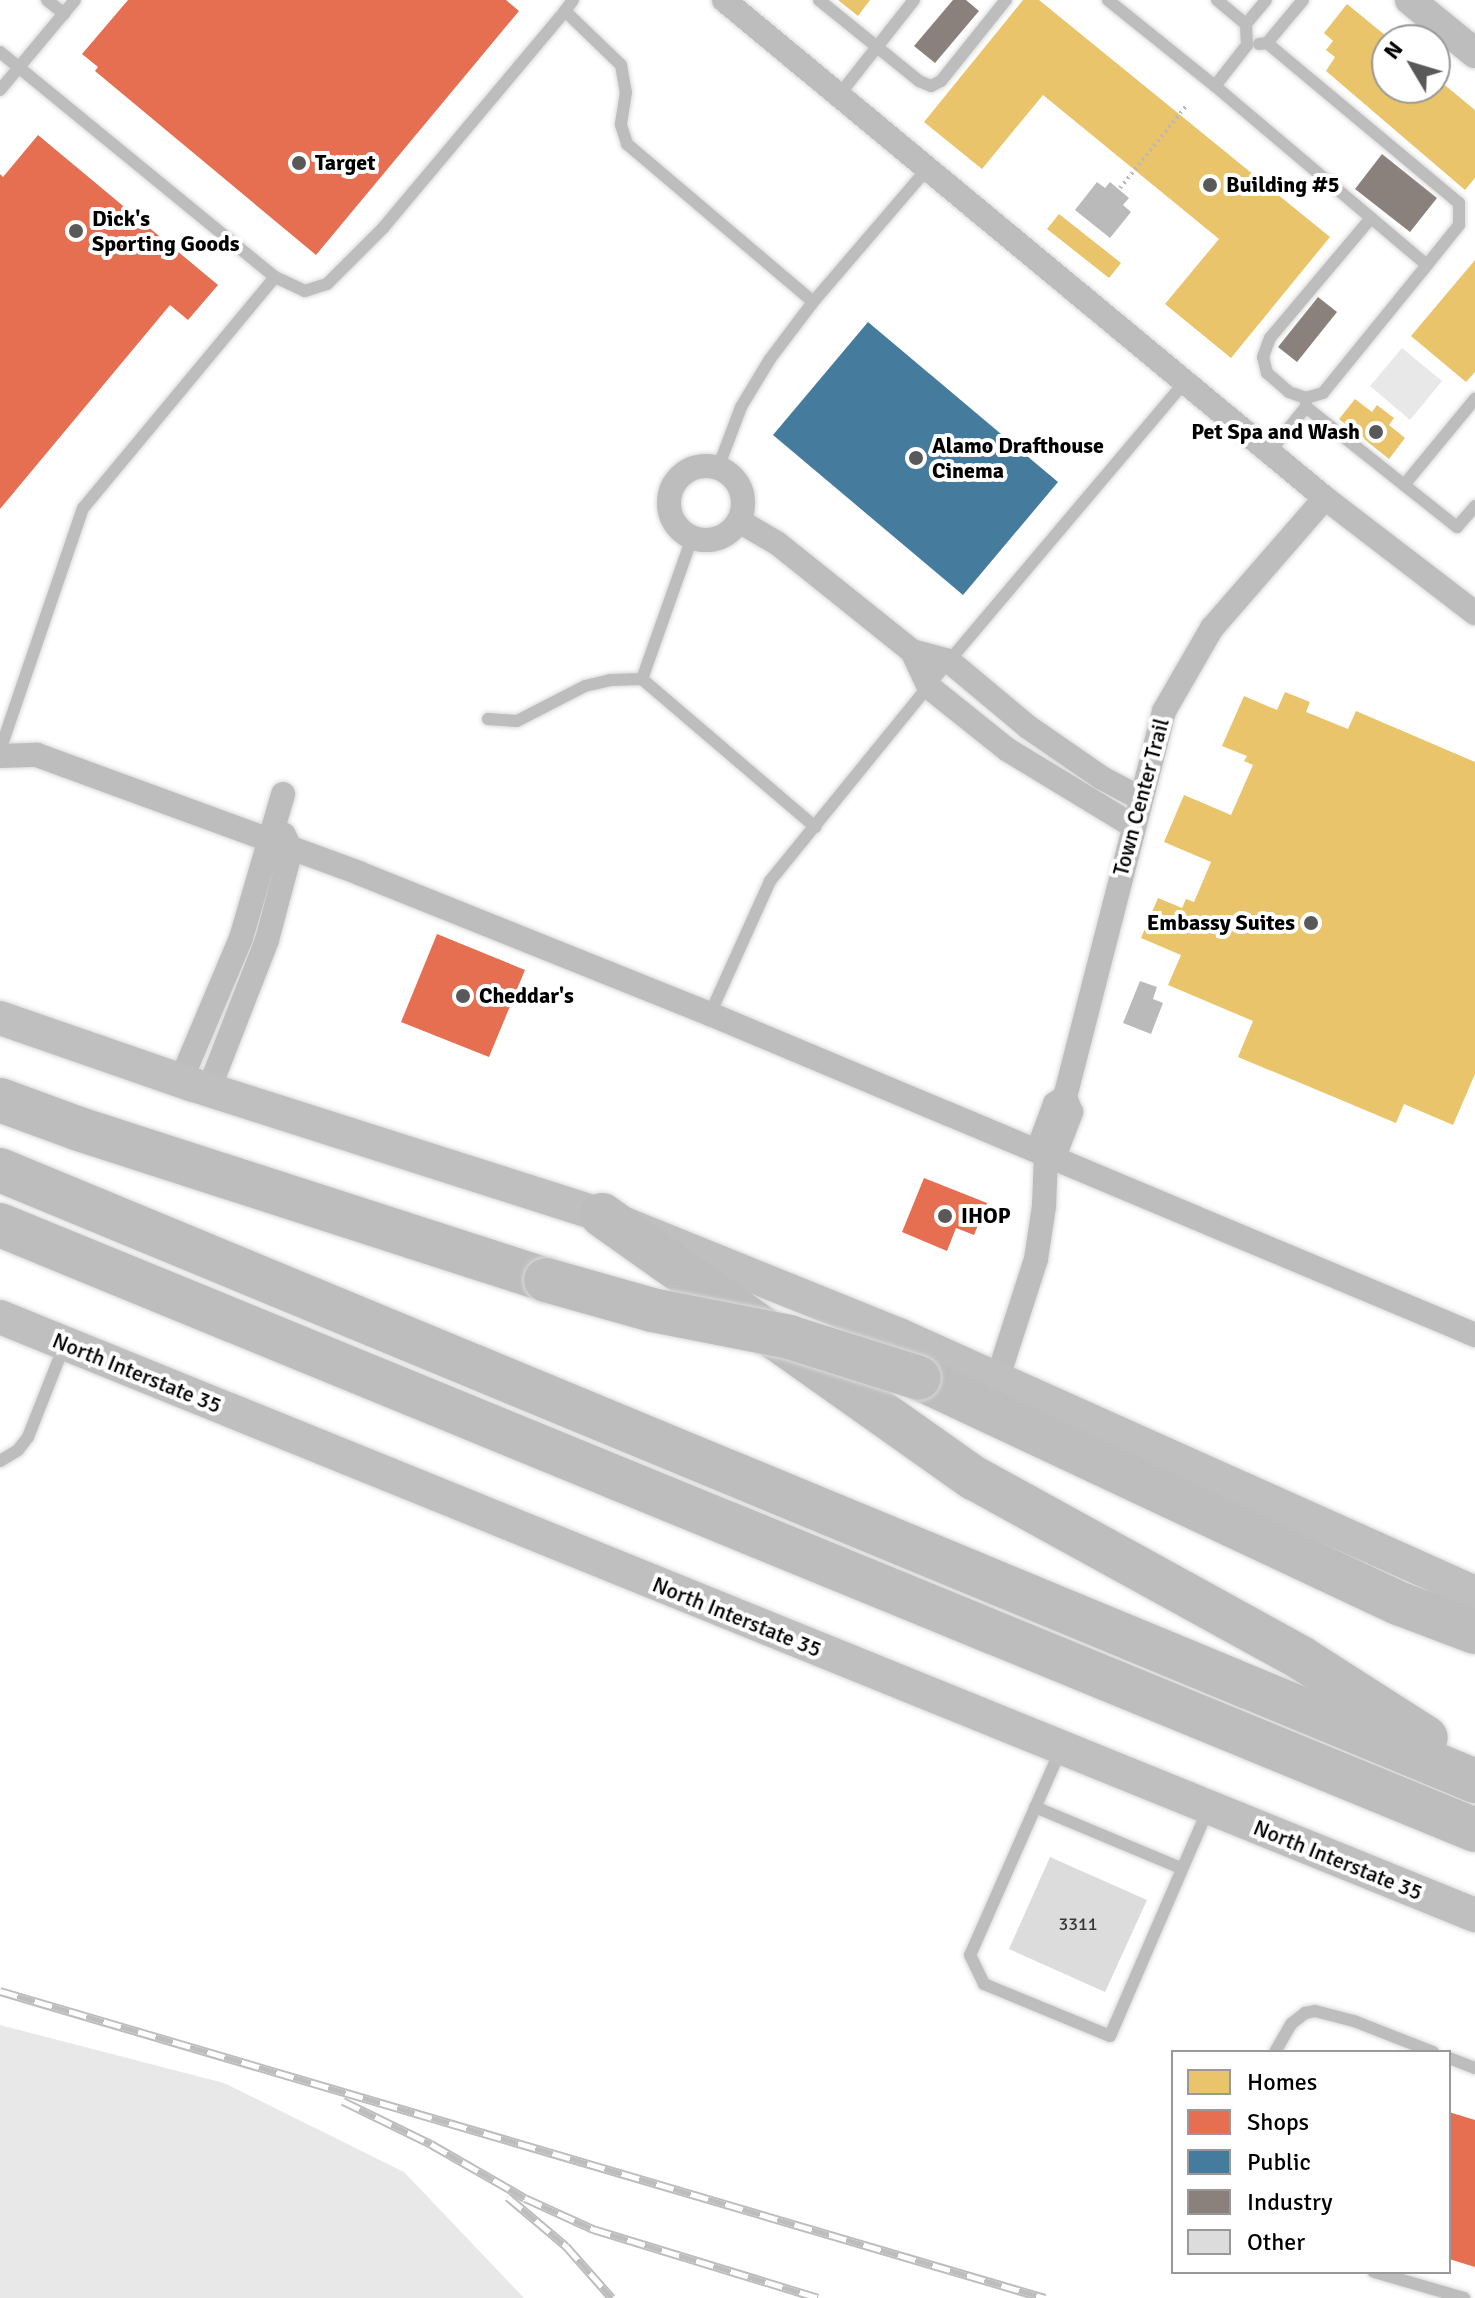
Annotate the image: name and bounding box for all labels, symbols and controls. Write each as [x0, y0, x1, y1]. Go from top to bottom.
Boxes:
north arrow [1371, 24, 1451, 104]
text: N [1378, 36, 1409, 64]
place label: Target [315, 150, 375, 176]
marker: Target [290, 154, 308, 172]
place label: Building #5 [1226, 172, 1340, 198]
marker: Building #5 [1201, 176, 1219, 194]
place label: Dick's Sporting Goods [92, 205, 240, 256]
marker: Dick's Sporting Goods [67, 222, 85, 240]
place label: Pet Spa and Wash [1191, 419, 1360, 445]
marker: Pet Spa and Wash [1367, 423, 1385, 441]
place label: Alamo Drafthouse Cinema [932, 432, 1104, 484]
marker: Alamo Drafthouse Cinema [907, 449, 925, 467]
street label: Town Center Trail [1107, 715, 1175, 879]
place label: Embassy Suites [1147, 910, 1295, 936]
marker: Embassy Suites [1302, 914, 1320, 932]
place label: Cheddar's [479, 983, 574, 1009]
marker: Cheddar's [454, 987, 472, 1005]
place label: IHOP [961, 1203, 1011, 1229]
marker: IHOP [936, 1207, 954, 1225]
street label: North Interstate 35 [49, 1327, 225, 1419]
street label: North Interstate 35 [649, 1571, 825, 1663]
street label: North Interstate 35 [1250, 1814, 1426, 1906]
house number: 3311 [1059, 1913, 1097, 1935]
legend [1171, 2050, 1451, 2274]
text: Homes [1247, 2067, 1317, 2097]
text: Shops [1247, 2107, 1309, 2137]
text: Public [1247, 2147, 1311, 2177]
text: Industry [1247, 2187, 1333, 2217]
text: Other [1247, 2227, 1305, 2257]

